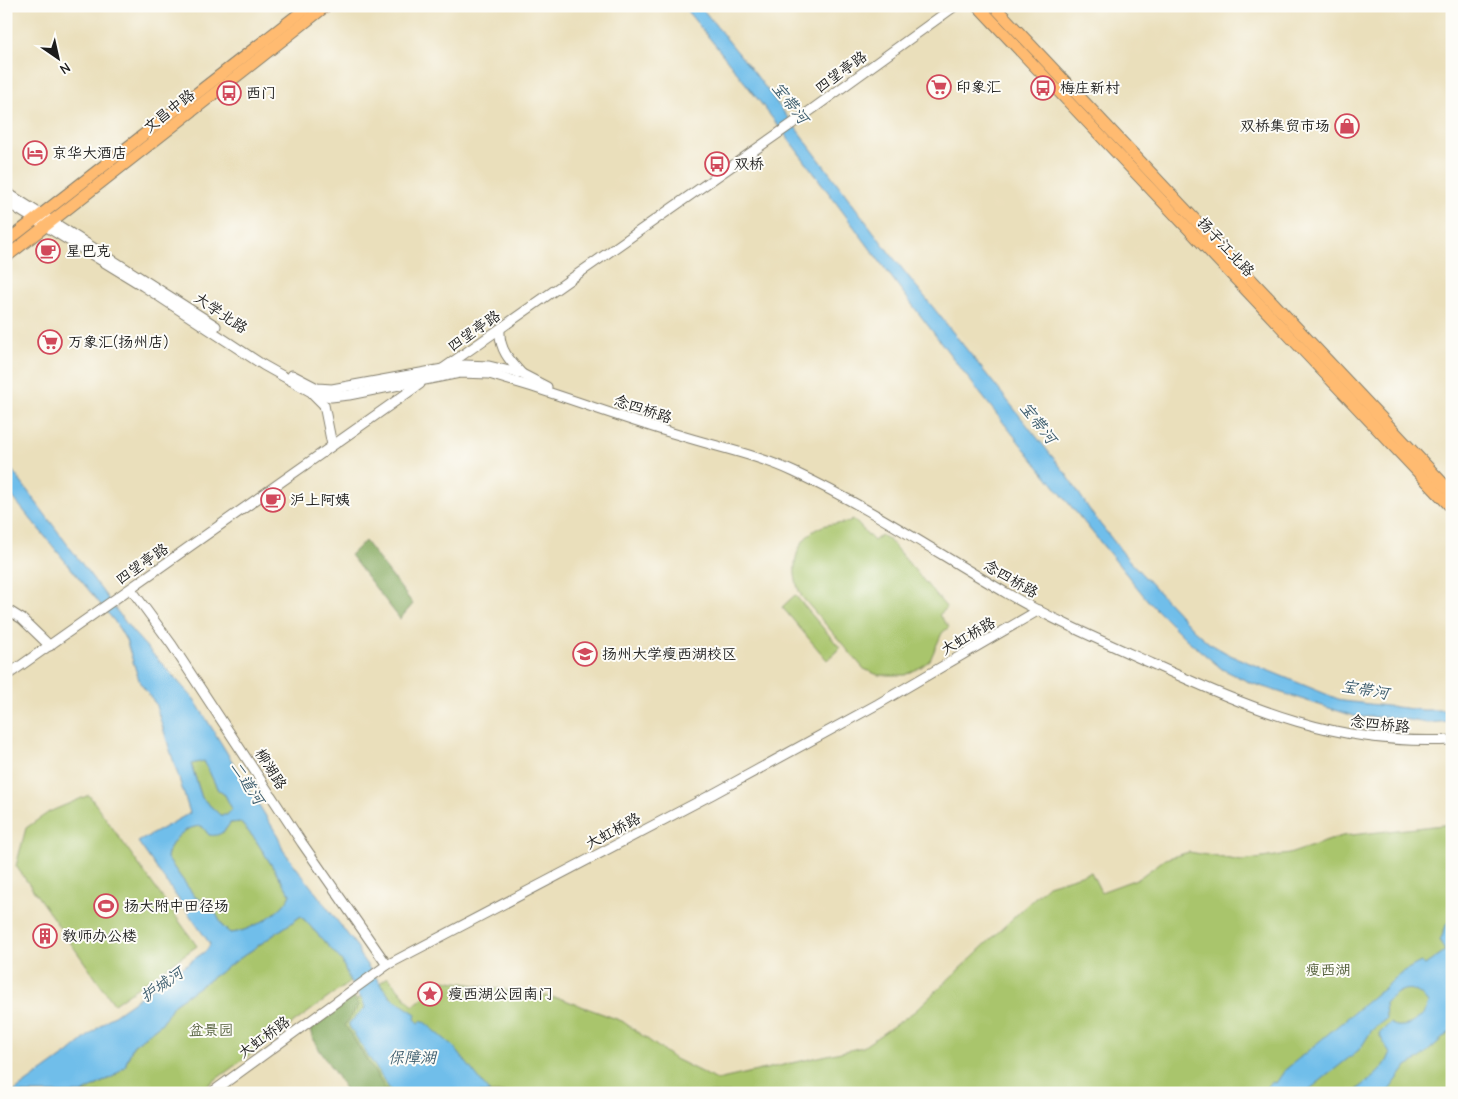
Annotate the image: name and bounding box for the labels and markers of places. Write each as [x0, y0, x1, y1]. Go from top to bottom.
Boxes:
supermarket icon: 印象汇 [926, 74, 952, 100]
bus stop icon: 梅庄新村 [1030, 75, 1056, 101]
place label: 印象汇 [956, 78, 1001, 96]
place label: 梅庄新村 [1060, 79, 1120, 97]
bus stop icon: 西门 [216, 80, 242, 106]
place label: 西门 [246, 84, 276, 102]
shop icon: 双桥集贸市场 [1334, 113, 1360, 139]
place label: 双桥集贸市场 [1240, 117, 1330, 135]
hotel icon: 京华大酒店 [22, 140, 48, 166]
place label: 京华大酒店 [52, 144, 127, 162]
bus stop icon: 双桥 [704, 151, 730, 177]
place label: 双桥 [734, 155, 764, 173]
cafe icon: 星巴克 [35, 238, 61, 264]
place label: 星巴克 [66, 242, 111, 260]
supermarket icon: 万象汇(扬州店) [37, 329, 63, 355]
place label: 万象汇(扬州店) [68, 333, 168, 351]
cafe icon: 沪上阿姨 [260, 487, 286, 513]
place label: 沪上阿姨 [290, 491, 350, 509]
school or university icon: 扬州大学瘦西湖校区 [572, 641, 598, 667]
place label: 扬州大学瘦西湖校区 [602, 645, 737, 663]
sports icon: 扬大附中田径场 [93, 893, 119, 919]
place label: 扬大附中田径场 [124, 897, 229, 915]
building icon: 教师办公楼 [32, 923, 58, 949]
place label: 教师办公楼 [62, 927, 137, 945]
place icon: 瘦西湖公园南门 [417, 981, 443, 1007]
place label: 瘦西湖公园南门 [448, 985, 553, 1003]

